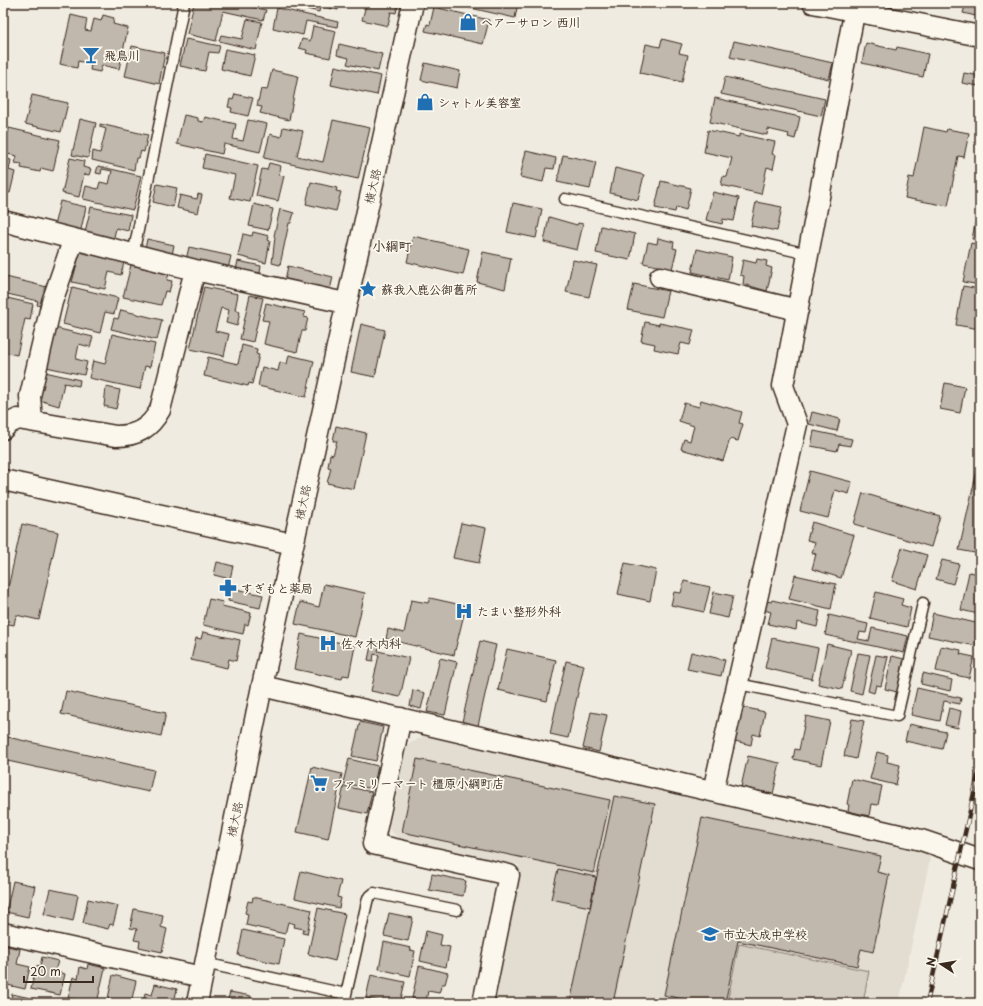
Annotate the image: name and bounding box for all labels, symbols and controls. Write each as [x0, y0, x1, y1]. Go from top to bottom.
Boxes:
shop icon: ヘアーサロン 西川 [458, 12, 478, 32]
place label: ヘアーサロン 西川 [481, 13, 581, 31]
bar icon: 飛鳥川 [81, 45, 101, 65]
place label: 飛鳥川 [104, 46, 140, 64]
shop icon: シャトル美容室 [415, 92, 435, 112]
place label: シャトル美容室 [438, 93, 522, 111]
street label: 横大路 [359, 166, 385, 206]
district label: 小綱町 [372, 236, 412, 255]
place icon: 蘇我入鹿公御舊所 [358, 279, 378, 299]
place label: 蘇我入鹿公御舊所 [381, 280, 478, 298]
street label: 横大路 [289, 483, 315, 521]
pharmacy icon: すぎもと薬局 [218, 578, 238, 598]
place label: すぎもと薬局 [241, 579, 313, 597]
hospital icon: たまい整形外科 [454, 601, 474, 621]
place label: たまい整形外科 [477, 602, 561, 620]
hospital icon: 佐々木内科 [318, 633, 338, 653]
place label: 佐々木内科 [341, 634, 401, 652]
supermarket icon: ファミリーマート 橿原小綱町店 [309, 773, 329, 793]
place label: ファミリーマート 橿原小綱町店 [332, 774, 504, 792]
street label: 横大路 [221, 800, 247, 838]
school or university icon: 市立大成中学校 [700, 924, 720, 944]
place label: 市立大成中学校 [723, 925, 807, 943]
north arrow [921, 944, 961, 984]
text: N [922, 956, 940, 968]
scale bar [24, 958, 93, 984]
text: 20 m [30, 962, 61, 980]

